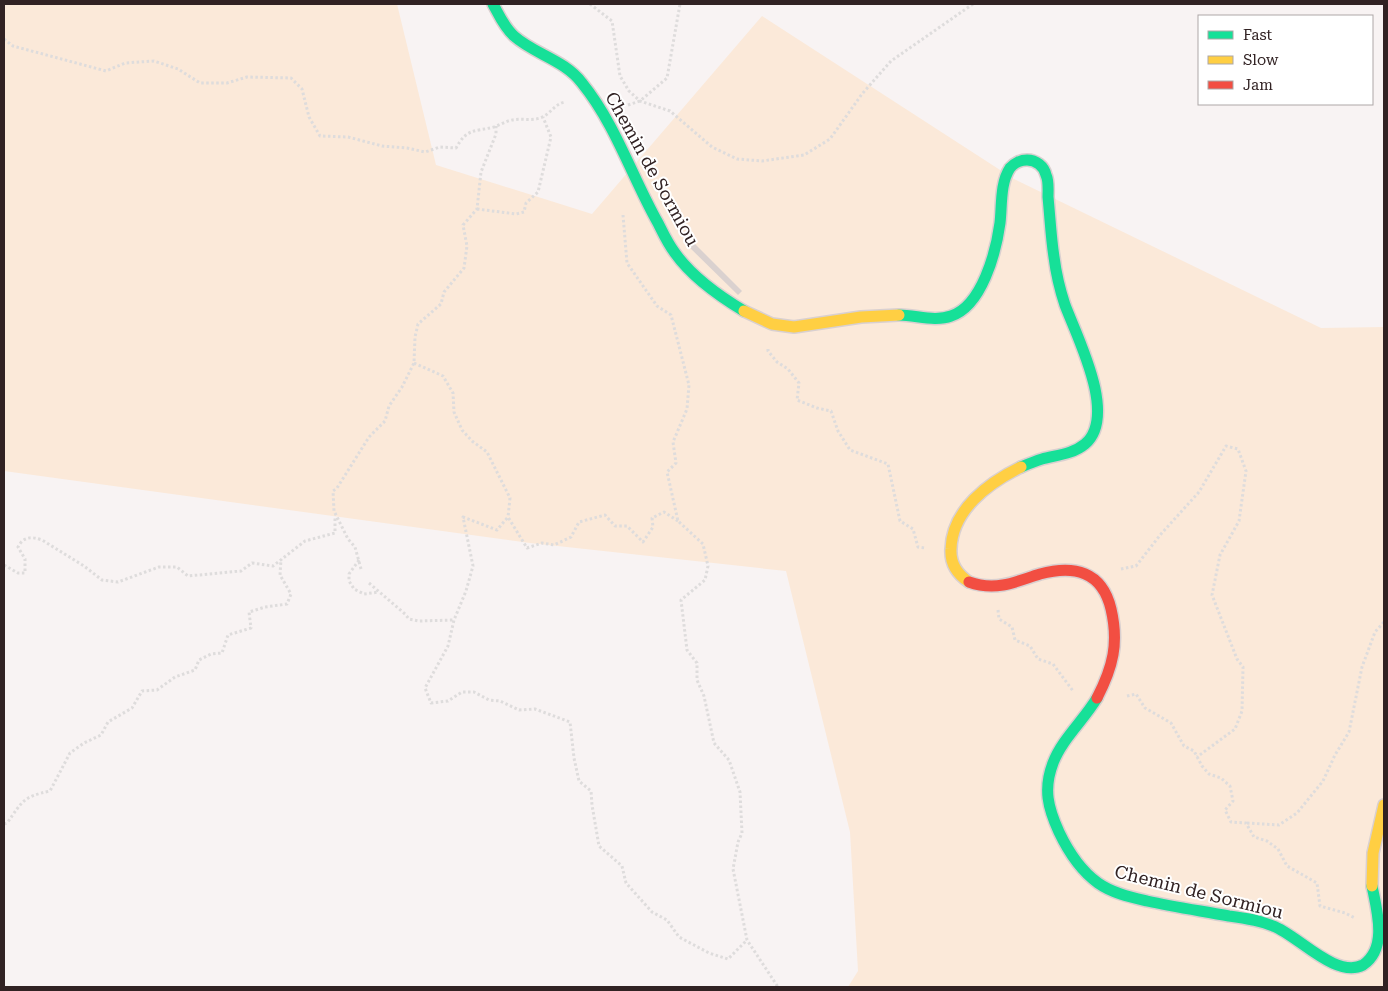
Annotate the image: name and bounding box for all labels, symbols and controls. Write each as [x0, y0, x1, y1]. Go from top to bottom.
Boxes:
legend [1198, 15, 1373, 105]
text: Fast [1243, 26, 1273, 44]
text: Slow [1243, 51, 1279, 69]
text: Jam [1243, 76, 1273, 94]
street label: Chemin de Sormiou [601, 88, 704, 250]
street label: Chemin de Sormiou [1113, 860, 1286, 923]

